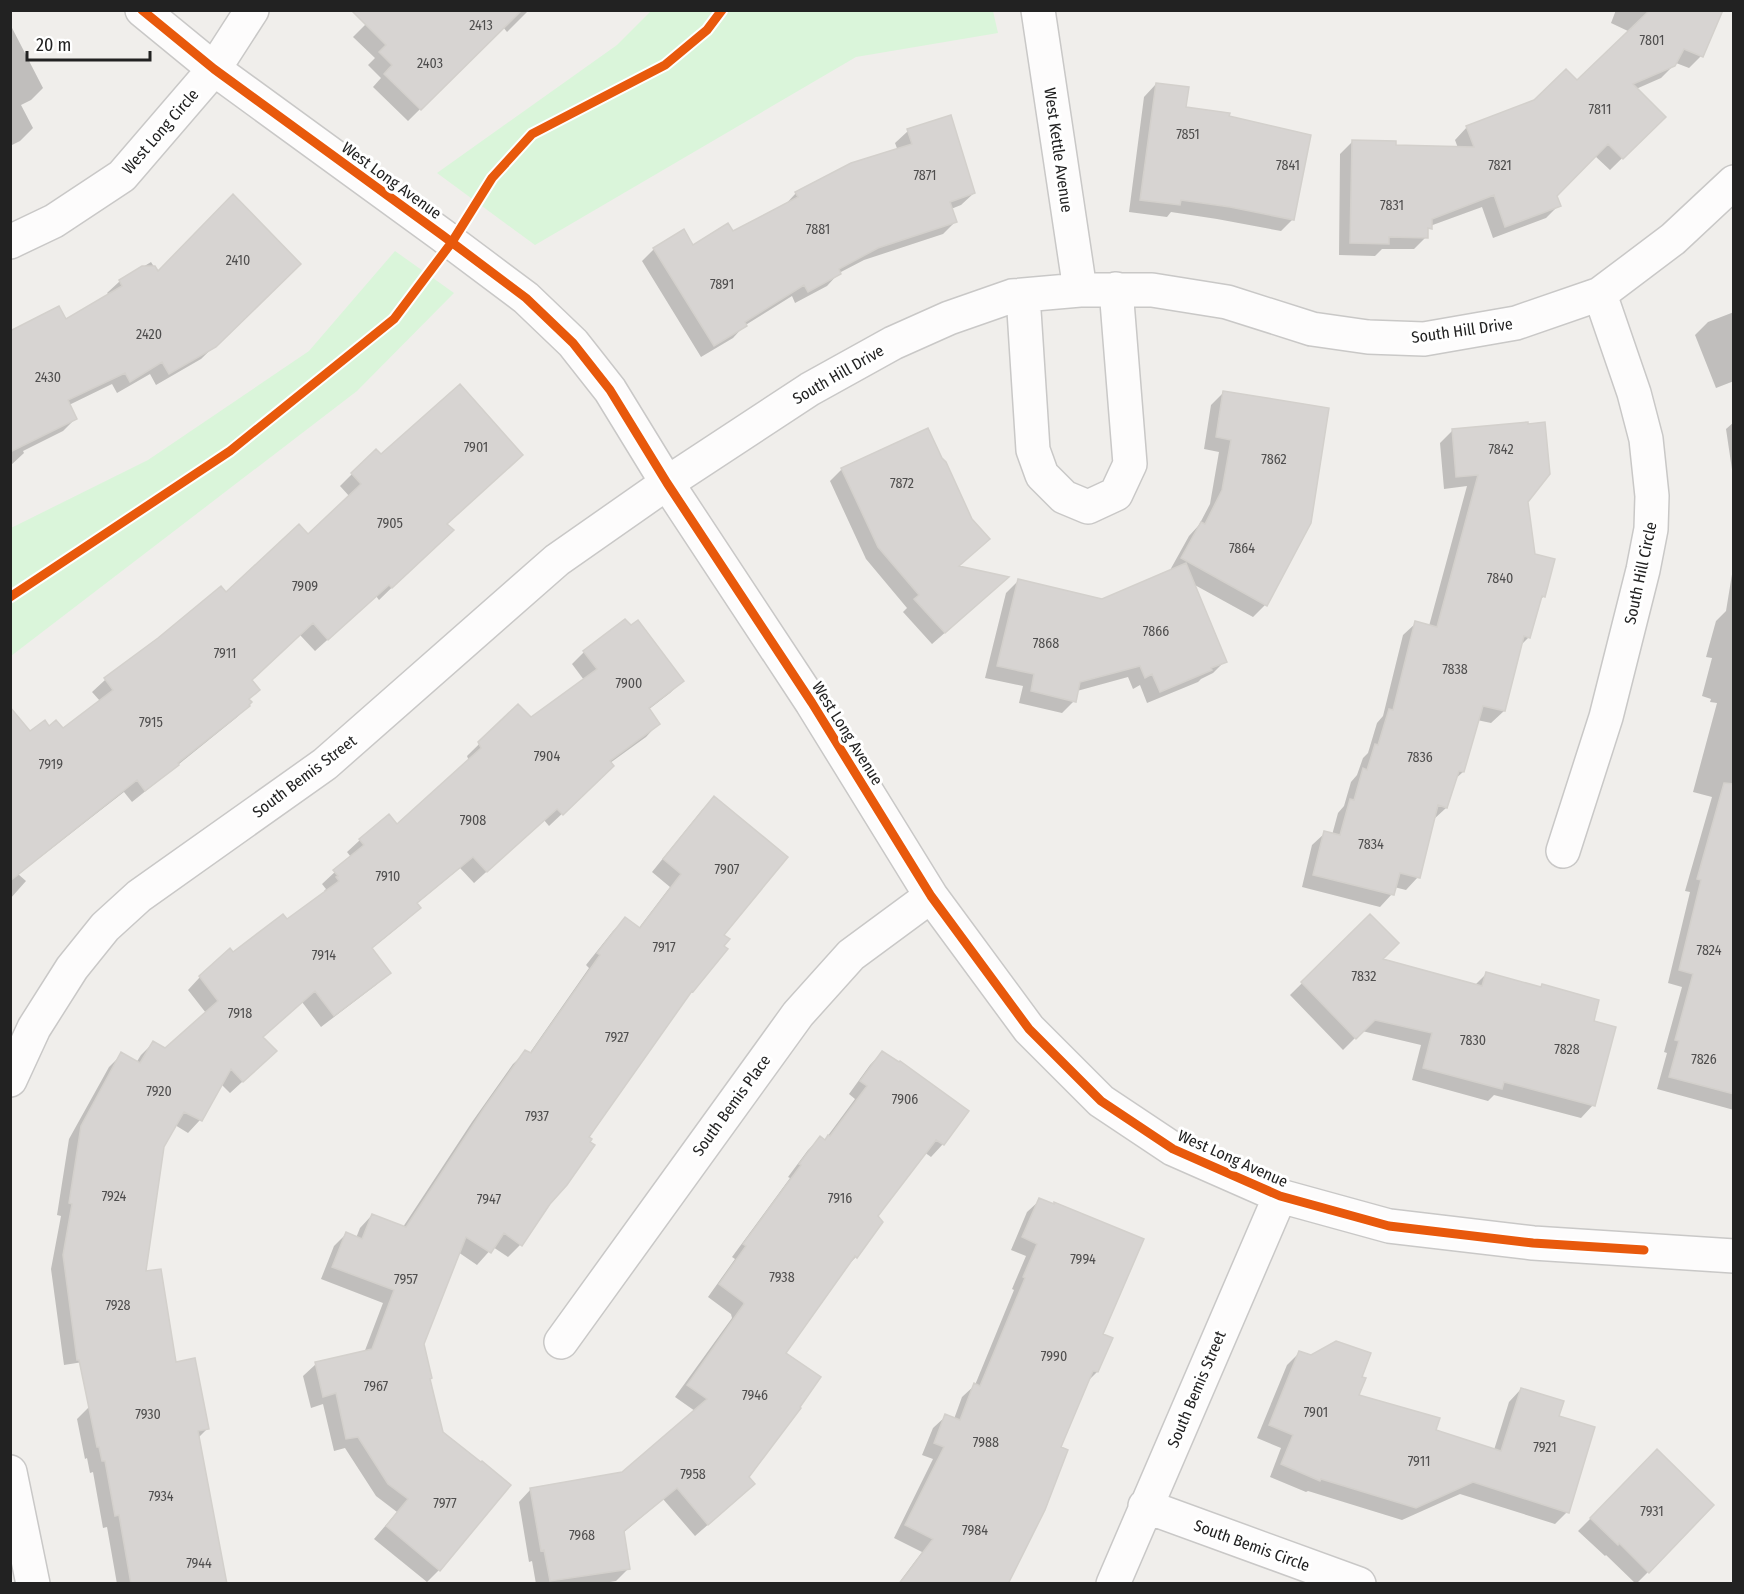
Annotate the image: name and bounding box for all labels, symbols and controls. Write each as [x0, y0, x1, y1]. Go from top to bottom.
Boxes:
house number: 2413 [469, 17, 493, 34]
scale bar [27, 24, 150, 62]
house number: 7801 [1640, 32, 1664, 49]
text: 20 m [36, 34, 71, 56]
house number: 2403 [417, 55, 443, 72]
street label: West Long Circle [118, 85, 203, 178]
street label: West Kettle Avenue [1040, 86, 1077, 214]
house number: 7811 [1589, 101, 1611, 118]
house number: 7851 [1176, 126, 1200, 143]
street label: West Long Avenue [338, 138, 445, 223]
house number: 7841 [1276, 157, 1300, 174]
house number: 7821 [1488, 157, 1512, 174]
house number: 7871 [913, 167, 937, 184]
house number: 7831 [1380, 197, 1404, 214]
house number: 7881 [806, 221, 830, 238]
house number: 2410 [226, 252, 250, 269]
house number: 7891 [710, 276, 734, 293]
street label: South Hill Drive [1410, 314, 1514, 347]
house number: 2420 [136, 326, 162, 343]
street label: South Hill Drive [789, 341, 887, 408]
house number: 2430 [35, 369, 61, 386]
house number: 7901 [464, 439, 488, 456]
house number: 7842 [1488, 441, 1514, 458]
house number: 7862 [1261, 451, 1287, 468]
house number: 7872 [890, 475, 914, 492]
house number: 7905 [377, 515, 403, 532]
street label: South Hill Circle [1620, 520, 1661, 626]
house number: 7864 [1229, 540, 1255, 557]
house number: 7840 [1487, 570, 1513, 587]
house number: 7909 [292, 578, 318, 595]
house number: 7866 [1143, 623, 1169, 640]
house number: 7868 [1033, 635, 1059, 652]
house number: 7911 [214, 645, 236, 662]
house number: 7838 [1442, 661, 1468, 678]
house number: 7900 [616, 675, 642, 692]
street label: West Long Avenue [808, 678, 887, 789]
house number: 7915 [139, 714, 163, 731]
street label: South Bemis Street [249, 731, 361, 822]
house number: 7904 [534, 748, 560, 765]
house number: 7836 [1407, 749, 1433, 766]
house number: 7919 [39, 756, 63, 773]
house number: 7908 [460, 812, 486, 829]
house number: 7834 [1358, 836, 1384, 853]
house number: 7907 [715, 861, 740, 878]
house number: 7910 [376, 868, 400, 885]
house number: 7917 [652, 939, 676, 956]
house number: 7824 [1697, 942, 1722, 959]
house number: 7914 [312, 947, 336, 964]
house number: 7832 [1352, 968, 1376, 985]
house number: 7918 [228, 1005, 252, 1022]
house number: 7927 [605, 1029, 629, 1046]
house number: 7830 [1460, 1032, 1486, 1049]
house number: 7828 [1554, 1041, 1580, 1058]
street label: South Bemis Place [688, 1051, 775, 1160]
house number: 7826 [1691, 1051, 1717, 1068]
house number: 7920 [146, 1083, 172, 1100]
house number: 7906 [892, 1091, 918, 1108]
house number: 7937 [525, 1108, 549, 1125]
street label: West Long Avenue [1175, 1126, 1291, 1191]
house number: 7924 [102, 1188, 127, 1205]
house number: 7916 [828, 1190, 852, 1207]
house number: 7947 [477, 1191, 501, 1208]
house number: 7994 [1070, 1251, 1096, 1268]
house number: 7938 [769, 1269, 795, 1286]
house number: 7957 [394, 1271, 418, 1288]
house number: 7928 [105, 1297, 131, 1314]
street label: South Bemis Street [1163, 1327, 1230, 1450]
house number: 7990 [1041, 1348, 1067, 1365]
house number: 7967 [364, 1378, 389, 1395]
house number: 7946 [742, 1387, 768, 1404]
house number: 7901 [1304, 1404, 1328, 1421]
house number: 7930 [135, 1406, 161, 1423]
house number: 7988 [973, 1434, 999, 1451]
house number: 7921 [1533, 1439, 1557, 1456]
house number: 7911 [1408, 1453, 1430, 1470]
house number: 7958 [680, 1466, 706, 1483]
house number: 7934 [148, 1488, 174, 1505]
house number: 7977 [433, 1495, 457, 1512]
house number: 7931 [1640, 1503, 1664, 1520]
street label: South Bemis Circle [1191, 1516, 1312, 1575]
house number: 7984 [962, 1522, 988, 1539]
house number: 7968 [569, 1527, 595, 1544]
house number: 7944 [186, 1555, 212, 1572]

